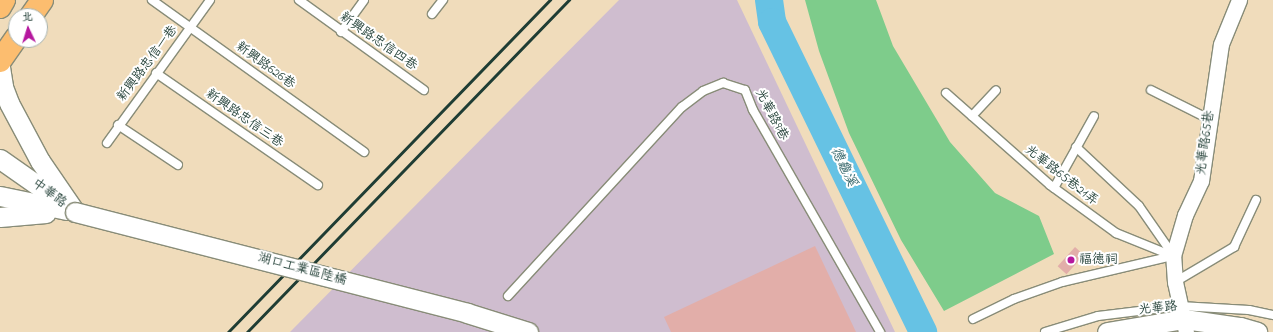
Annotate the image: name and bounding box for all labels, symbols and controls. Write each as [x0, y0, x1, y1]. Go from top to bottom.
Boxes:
north arrow [8, 8, 48, 48]
text: 北 [21, 9, 33, 25]
street label: 新興路忠信四巷 [336, 10, 420, 74]
street label: 新興路忠信一巷 [114, 23, 182, 105]
street label: 新興路626巷 [232, 39, 298, 93]
street label: 新興路忠信三巷 [202, 87, 286, 151]
street label: 光華路9巷 [751, 87, 791, 143]
street label: 光華路65巷 [1194, 110, 1218, 176]
street label: 光華路65巷21弄 [1021, 143, 1101, 209]
water label: 德龜溪 [826, 144, 860, 190]
street label: 中華路 [29, 176, 69, 212]
street label: 湖口工業區陸橋 [256, 251, 348, 289]
place label: 福德祠 [1079, 252, 1118, 268]
marker: 福德祠 [1066, 255, 1076, 265]
street label: 光華路 [1138, 299, 1178, 319]

